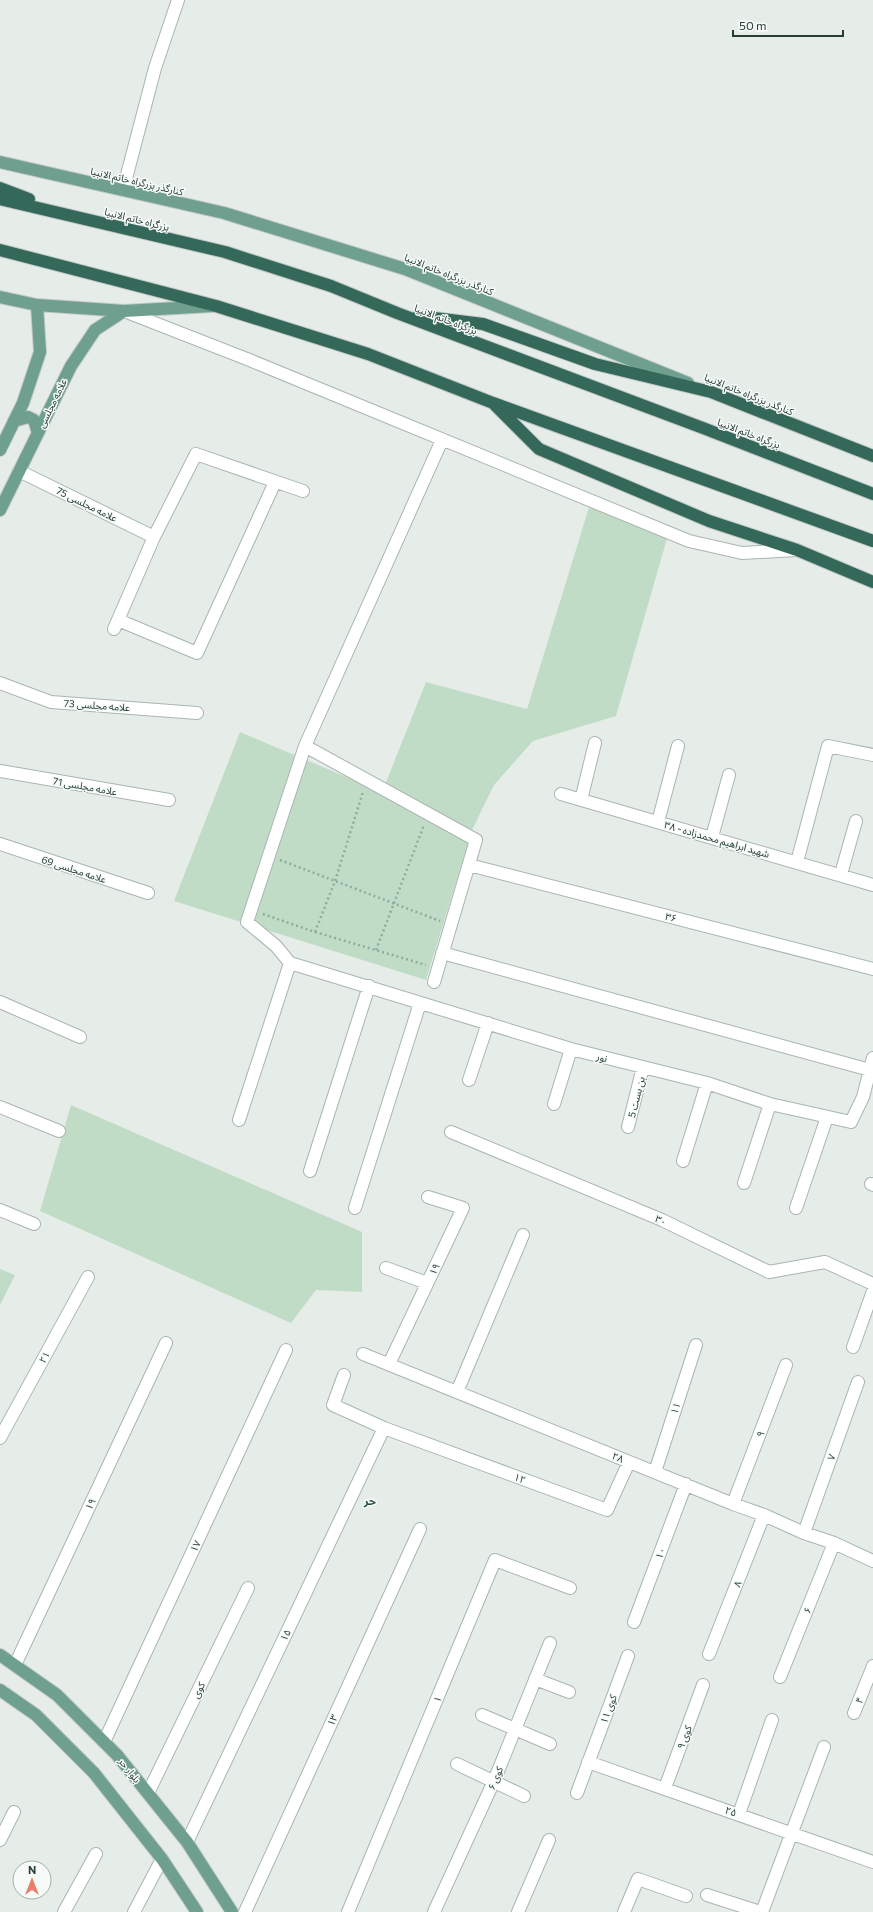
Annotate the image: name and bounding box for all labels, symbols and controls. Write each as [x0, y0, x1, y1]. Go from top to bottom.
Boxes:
scale bar [733, 12, 843, 38]
text: 50 m [739, 18, 767, 32]
street label: کنارگذر بزرگراه خاتم الانبیا [89, 164, 186, 200]
street label: بزرگراه خاتم الانبیا [103, 205, 171, 235]
street label: کنارگذر بزرگراه خاتم الانبیا [402, 251, 496, 300]
street label: بزرگراه خاتم الانبیا [412, 302, 479, 338]
street label: کنارگذر بزرگراه خاتم الانبیا [702, 371, 796, 420]
street label: علامه مجلسی [35, 376, 69, 430]
street label: بزرگراه خاتم الانبیا [715, 416, 782, 452]
street label: علامه مجلسی 75 [55, 484, 119, 524]
street label: علامه مجلسی 73 [63, 697, 131, 713]
street label: علامه مجلسی 71 [52, 774, 118, 798]
street label: شهید ابراهیم محمدزاده - ۳۸ [662, 818, 771, 862]
street label: علامه مجلسی 69 [40, 853, 108, 885]
street label: ۳۶ [664, 910, 678, 924]
street label: نور [594, 1050, 609, 1065]
street label: بن بست 5 [625, 1075, 647, 1119]
street label: ۳۰ [653, 1212, 669, 1228]
street label: ۱۹ [426, 1261, 442, 1277]
street label: ۲۱ [36, 1349, 52, 1365]
street label: ۱۱ [668, 1401, 682, 1415]
street label: ۹ [753, 1429, 767, 1439]
street label: ۲۸ [610, 1449, 626, 1465]
street label: ۷ [824, 1452, 838, 1462]
street label: ۱۲ [513, 1470, 527, 1486]
district label: حر [363, 1494, 376, 1508]
street label: ۱۹ [82, 1496, 98, 1512]
street label: ۱۷ [187, 1538, 203, 1554]
street label: ۱۰ [652, 1546, 668, 1560]
street label: ۸ [730, 1579, 744, 1589]
street label: ۶ [800, 1605, 814, 1615]
street label: ۱۵ [277, 1627, 293, 1643]
street label: کوی [189, 1679, 208, 1700]
street label: کوی ۱۱ [597, 1692, 620, 1725]
street label: ۱ [430, 1694, 444, 1704]
street label: ۴ [852, 1695, 866, 1705]
street label: ۱۳ [324, 1712, 340, 1728]
street label: کوی ۹ [674, 1723, 695, 1751]
street label: بلوار حر [115, 1754, 144, 1786]
street label: کوی ۶ [485, 1764, 506, 1792]
street label: ۲۵ [724, 1803, 738, 1819]
north arrow [12, 1860, 52, 1900]
text: N [28, 1863, 36, 1876]

